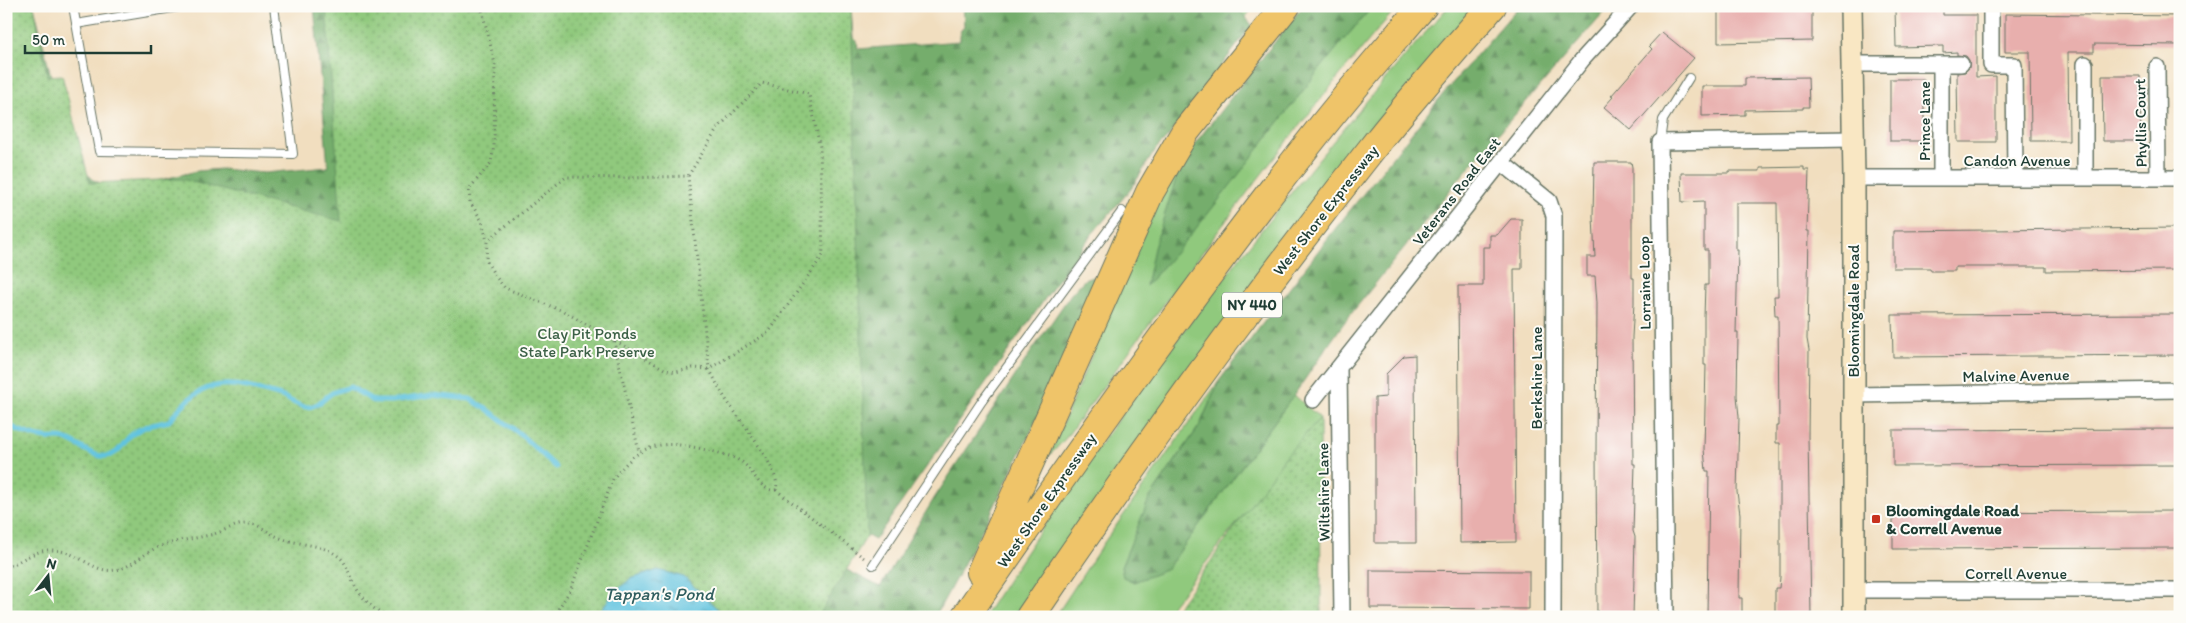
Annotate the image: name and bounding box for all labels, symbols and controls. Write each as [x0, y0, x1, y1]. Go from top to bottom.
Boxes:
scale bar [25, 22, 151, 54]
text: 50 m [32, 31, 65, 49]
street label: Phyllis Court [2130, 78, 2151, 168]
street label: Prince Lane [1915, 81, 1934, 161]
street label: Veterans Road East [1408, 133, 1505, 249]
street label: West Shore Expressway [1269, 141, 1382, 279]
street label: Candon Avenue [1963, 151, 2071, 170]
street label: Lorraine Loop [1634, 236, 1655, 330]
street label: Bloomingdale Road [1844, 244, 1863, 378]
road number: NY 440 [1222, 292, 1282, 318]
park label: Clay Pit Ponds State Park Preserve [519, 324, 655, 361]
street label: Berkshire Lane [1527, 327, 1546, 429]
street label: Malvine Avenue [1962, 365, 2070, 386]
street label: West Shore Expressway [993, 429, 1100, 571]
street label: Wiltshire Lane [1313, 443, 1334, 541]
place label: Bloomingdale Road & Correll Avenue [1886, 501, 2019, 538]
marker: Bloomingdale Road & Correll Avenue [1870, 513, 1882, 525]
north arrow [22, 550, 72, 600]
text: N [45, 555, 58, 573]
street label: Correll Avenue [1965, 564, 2067, 583]
water label: Tappan's Pond [604, 583, 716, 605]

